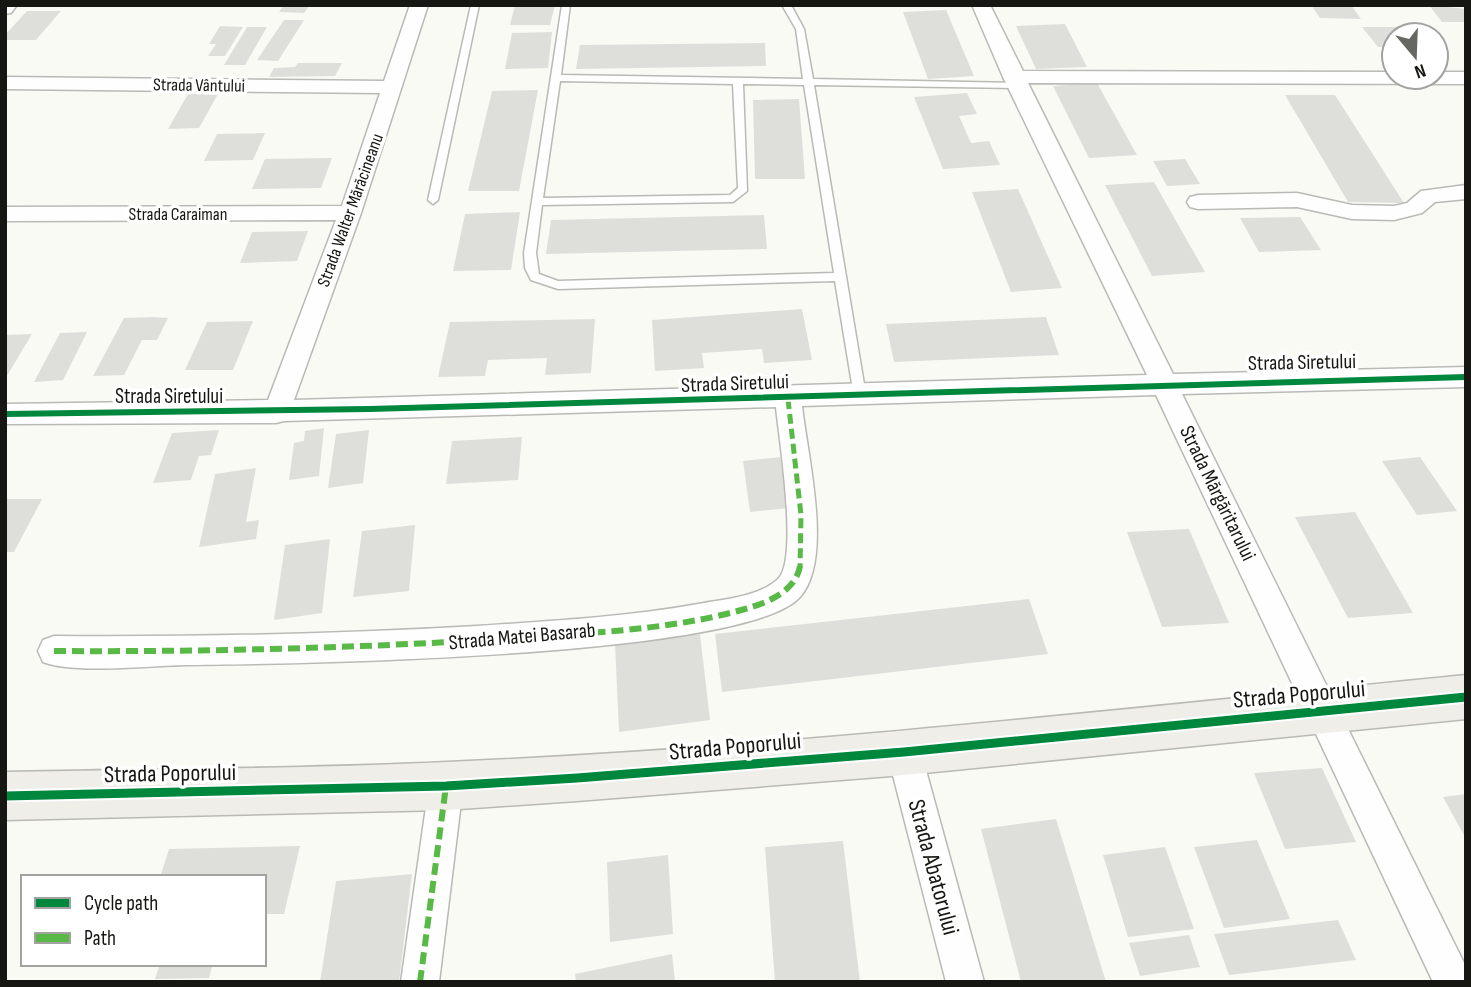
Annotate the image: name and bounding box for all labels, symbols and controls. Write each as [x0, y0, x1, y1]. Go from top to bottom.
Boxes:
north arrow [1380, 21, 1450, 91]
text: N [1412, 58, 1429, 83]
street label: Strada Vântului [153, 74, 245, 97]
street label: Strada Walter Mărăcineanu [313, 131, 388, 290]
street label: Strada Caraiman [129, 204, 228, 225]
street label: Strada Siretului [1248, 349, 1356, 376]
street label: Strada Siretului [681, 369, 789, 398]
street label: Strada Siretului [115, 384, 223, 409]
street label: Strada Mărgăritarului [1174, 422, 1261, 565]
street label: Strada Matei Basarab [448, 618, 597, 655]
street label: Strada Poporului [1232, 674, 1366, 715]
street label: Strada Poporului [668, 726, 802, 767]
street label: Strada Poporului [104, 758, 236, 789]
street label: Strada Abatorului [902, 796, 966, 938]
legend [21, 875, 266, 966]
text: Cycle path [84, 891, 158, 916]
text: Path [84, 926, 116, 951]

